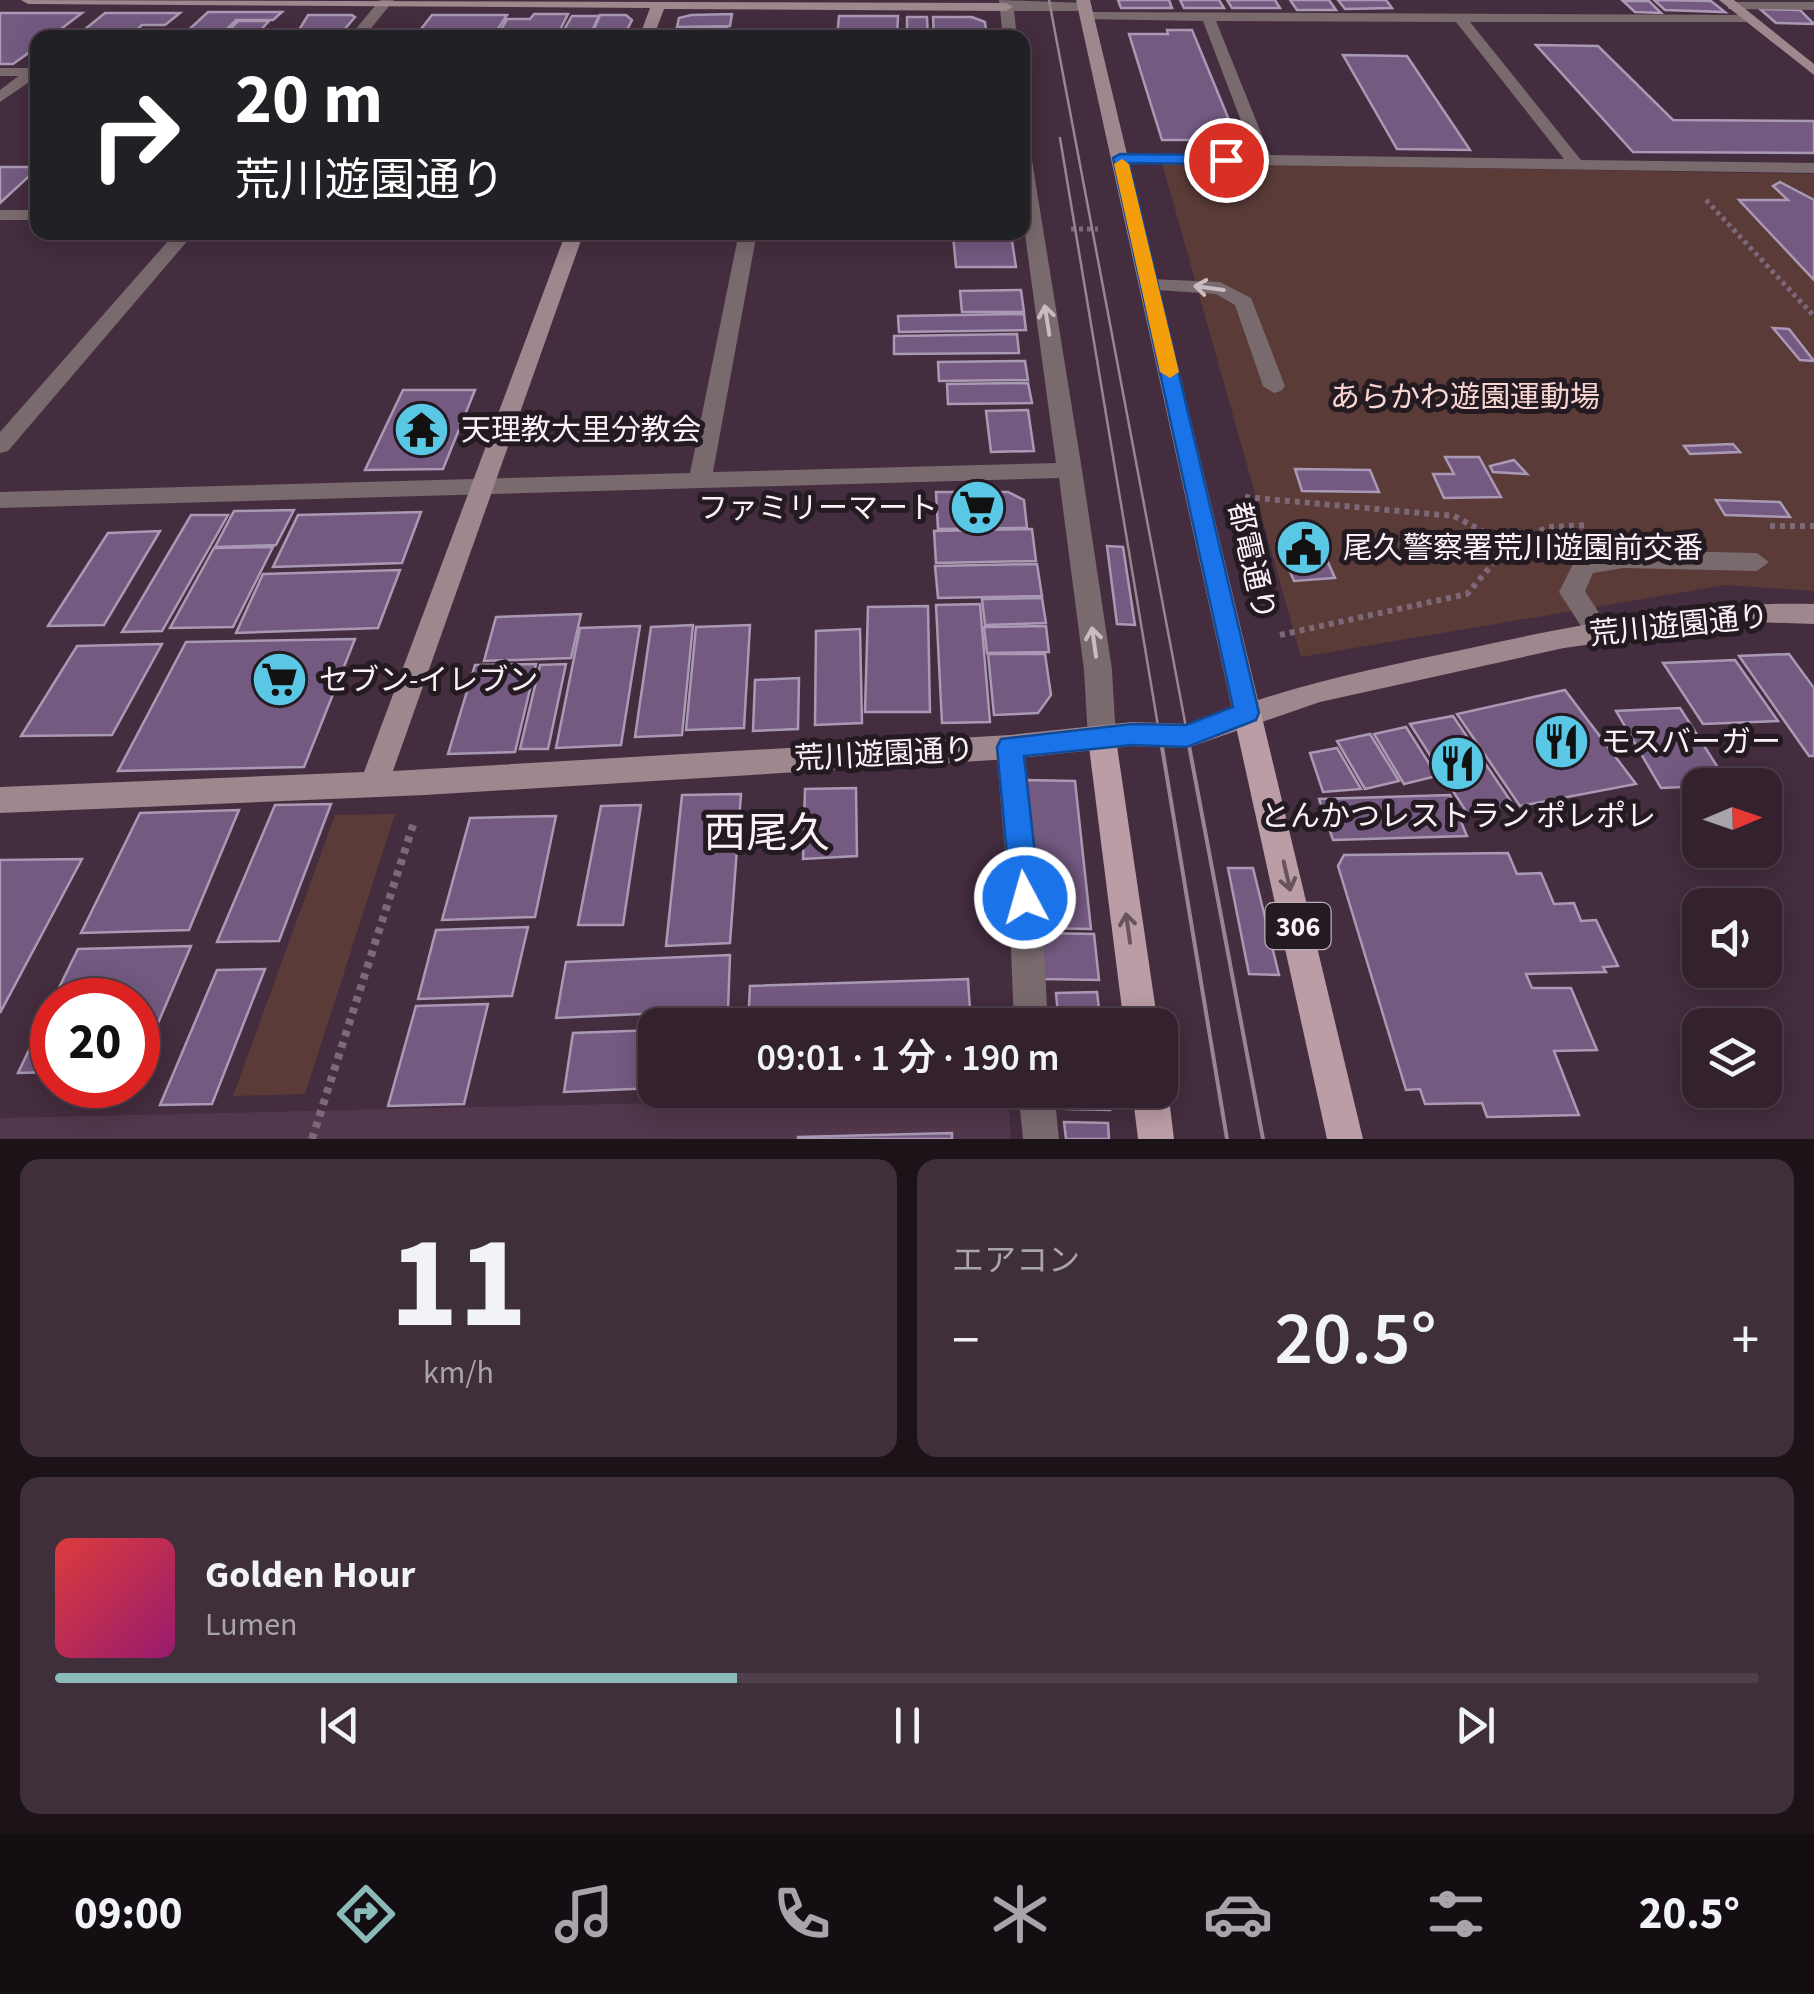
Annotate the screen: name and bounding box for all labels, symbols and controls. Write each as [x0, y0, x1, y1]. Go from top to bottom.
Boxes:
text: 20 m [235, 50, 383, 150]
icon: right [70, 70, 200, 200]
pin [1184, 118, 1269, 203]
icon: arrive [1199, 133, 1254, 188]
text: 荒川遊園通り [235, 149, 505, 213]
one-way arrow [1193, 278, 1225, 296]
one-way arrow [1038, 305, 1056, 337]
park label: あらかわ遊園運動場 [1330, 376, 1600, 419]
temple icon: 天理教大里分教会 [392, 400, 452, 460]
place label: 天理教大里分教会 [461, 409, 701, 452]
supermarket icon: ファミリーマート [947, 478, 1007, 538]
place label: ファミリーマート [698, 487, 938, 530]
street label: 都電通り [1217, 498, 1286, 624]
public building icon: 尾久警察署荒川遊園前交番 [1274, 518, 1334, 578]
place label: 尾久警察署荒川遊園前交番 [1343, 527, 1703, 570]
street label: 荒川遊園通り [1587, 595, 1771, 656]
one-way arrow [1085, 626, 1103, 658]
supermarket icon: セブン-イレブン [250, 650, 310, 710]
place label: セブン-イレブン [319, 659, 538, 702]
restaurant icon: モスバーガー [1532, 712, 1592, 772]
place label: モスバーガー [1601, 721, 1781, 764]
street label: 荒川遊園通り [793, 728, 975, 781]
restaurant icon: とんかつレストラン ポレポレ [1428, 733, 1488, 793]
north arrow [1682, 768, 1782, 868]
map controls [1682, 768, 1782, 1108]
place label: とんかつレストラン ポレポレ [1260, 795, 1656, 838]
district label: 西尾久 [704, 804, 830, 864]
position arrow [973, 846, 1077, 950]
one-way arrow [1278, 859, 1297, 891]
button: sound [1682, 888, 1782, 988]
road number: 306 [1266, 903, 1330, 949]
one-way arrow [1118, 913, 1136, 945]
speed limit sign: 20 [30, 978, 160, 1108]
button: layers [1682, 1008, 1782, 1108]
text: 09:01 · 1 分 · 190 m [757, 1031, 1059, 1085]
text: 11 [390, 1192, 527, 1377]
text: エアコン [952, 1238, 1080, 1284]
text: 20.5° [1274, 1286, 1437, 1393]
text: − [952, 1302, 979, 1380]
text: + [1732, 1302, 1759, 1380]
text: km/h [423, 1350, 494, 1396]
text: Golden Hour [205, 1548, 415, 1602]
text: Lumen [205, 1602, 298, 1648]
icon: previous [312, 1698, 367, 1753]
icon: pause [880, 1698, 935, 1753]
icon: next [1448, 1698, 1503, 1753]
icon: directions [331, 1879, 401, 1949]
icon: music [549, 1879, 619, 1949]
icon: phone [767, 1879, 837, 1949]
icon: climate [985, 1879, 1055, 1949]
icon: car [1203, 1879, 1273, 1949]
icon: filters [1421, 1879, 1491, 1949]
text: 09:00 [74, 1882, 183, 1946]
text: 20.5° [1639, 1882, 1740, 1946]

